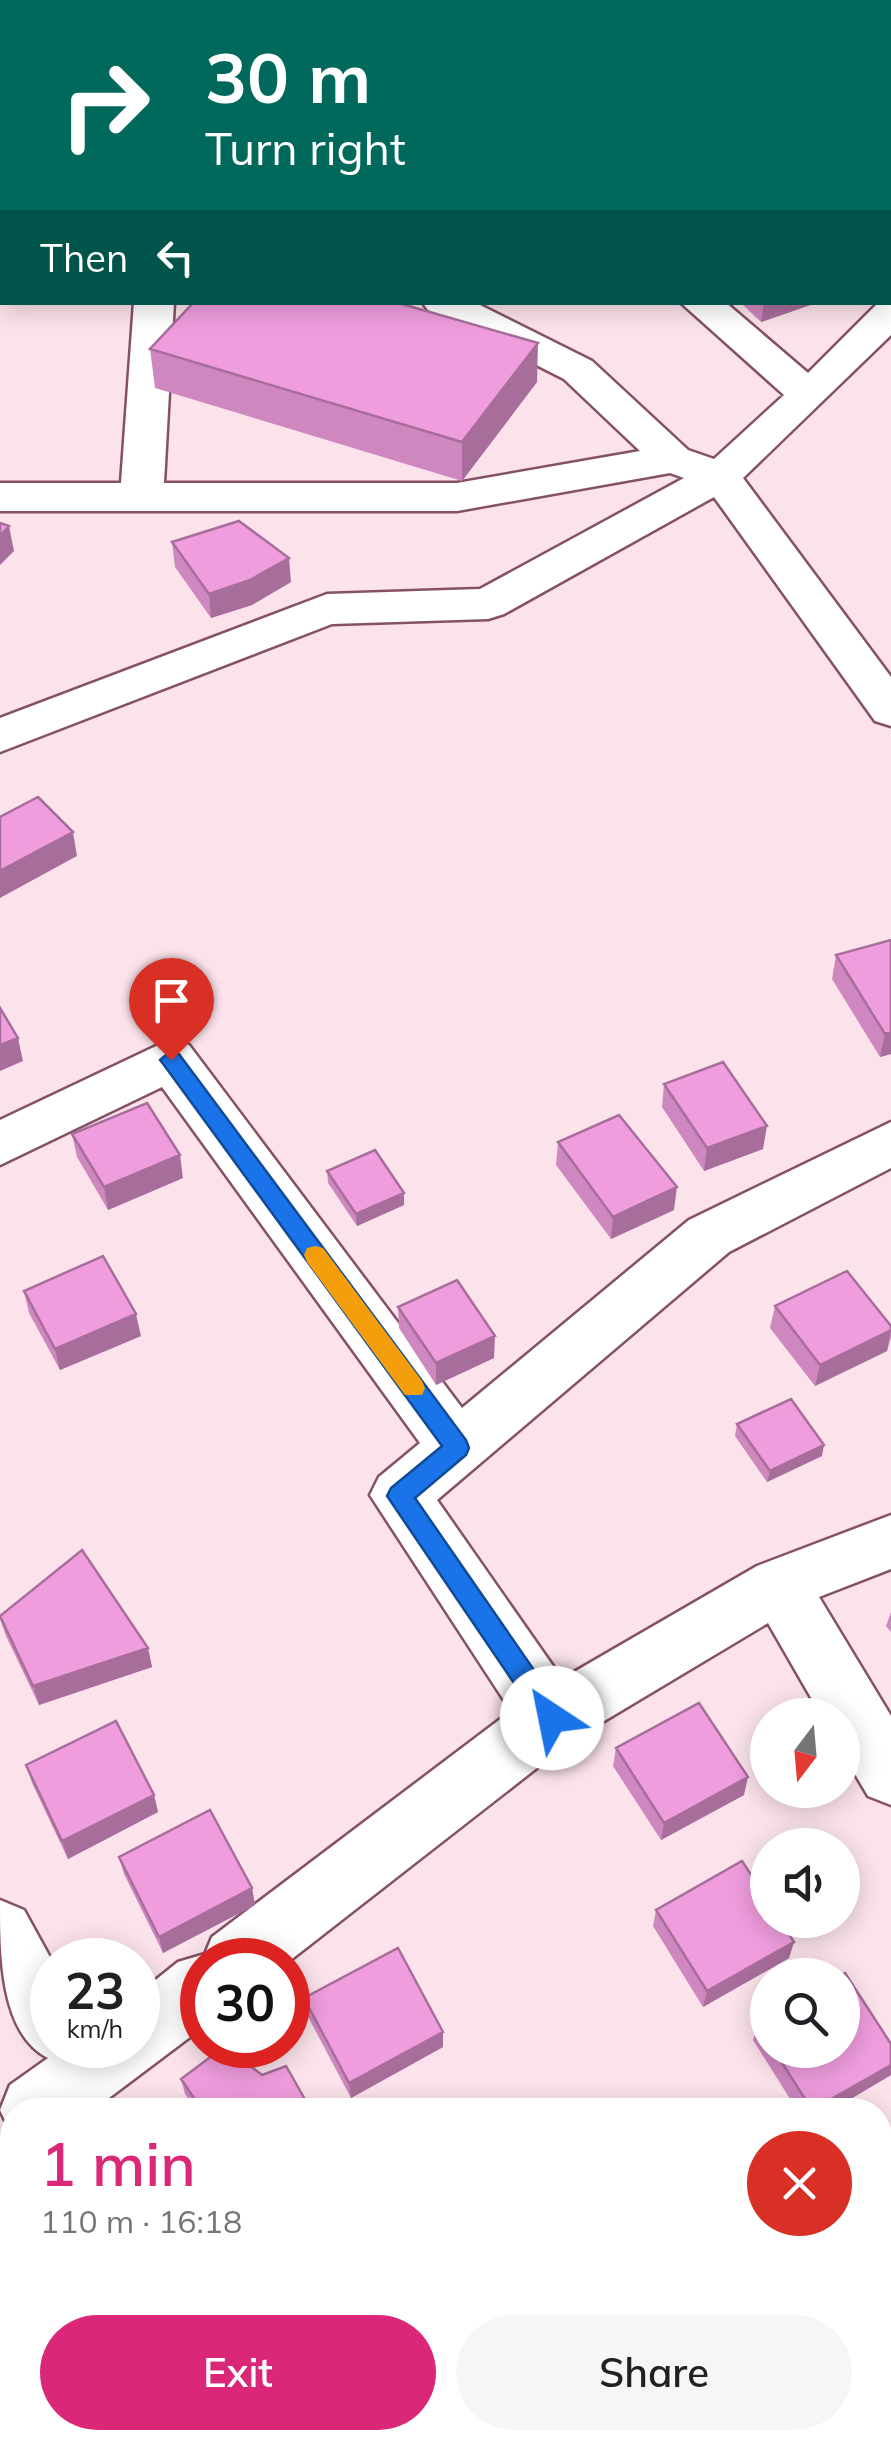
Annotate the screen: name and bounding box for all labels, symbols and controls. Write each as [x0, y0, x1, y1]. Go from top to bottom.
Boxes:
text: 30 m [205, 33, 371, 121]
icon: right [40, 40, 170, 170]
text: Turn right [205, 120, 406, 176]
icon: left [148, 230, 203, 285]
text: Then [40, 234, 128, 282]
pin [129, 958, 214, 1061]
icon: arrive [144, 973, 199, 1028]
position arrow [500, 1666, 604, 1770]
north arrow [750, 1698, 860, 1808]
map controls [750, 1698, 860, 2068]
button: sound [750, 1828, 860, 1938]
speed limit sign: 30 [180, 1938, 310, 2068]
button: search [750, 1958, 860, 2068]
text: 23 [65, 1959, 125, 2022]
text: km/h [67, 2013, 123, 2044]
text: 1 min [40, 2126, 196, 2201]
button: close [747, 2131, 852, 2236]
text: 110 m · 16:18 [40, 2201, 242, 2241]
button: Exit [40, 2315, 436, 2430]
button: Share [456, 2315, 852, 2430]

